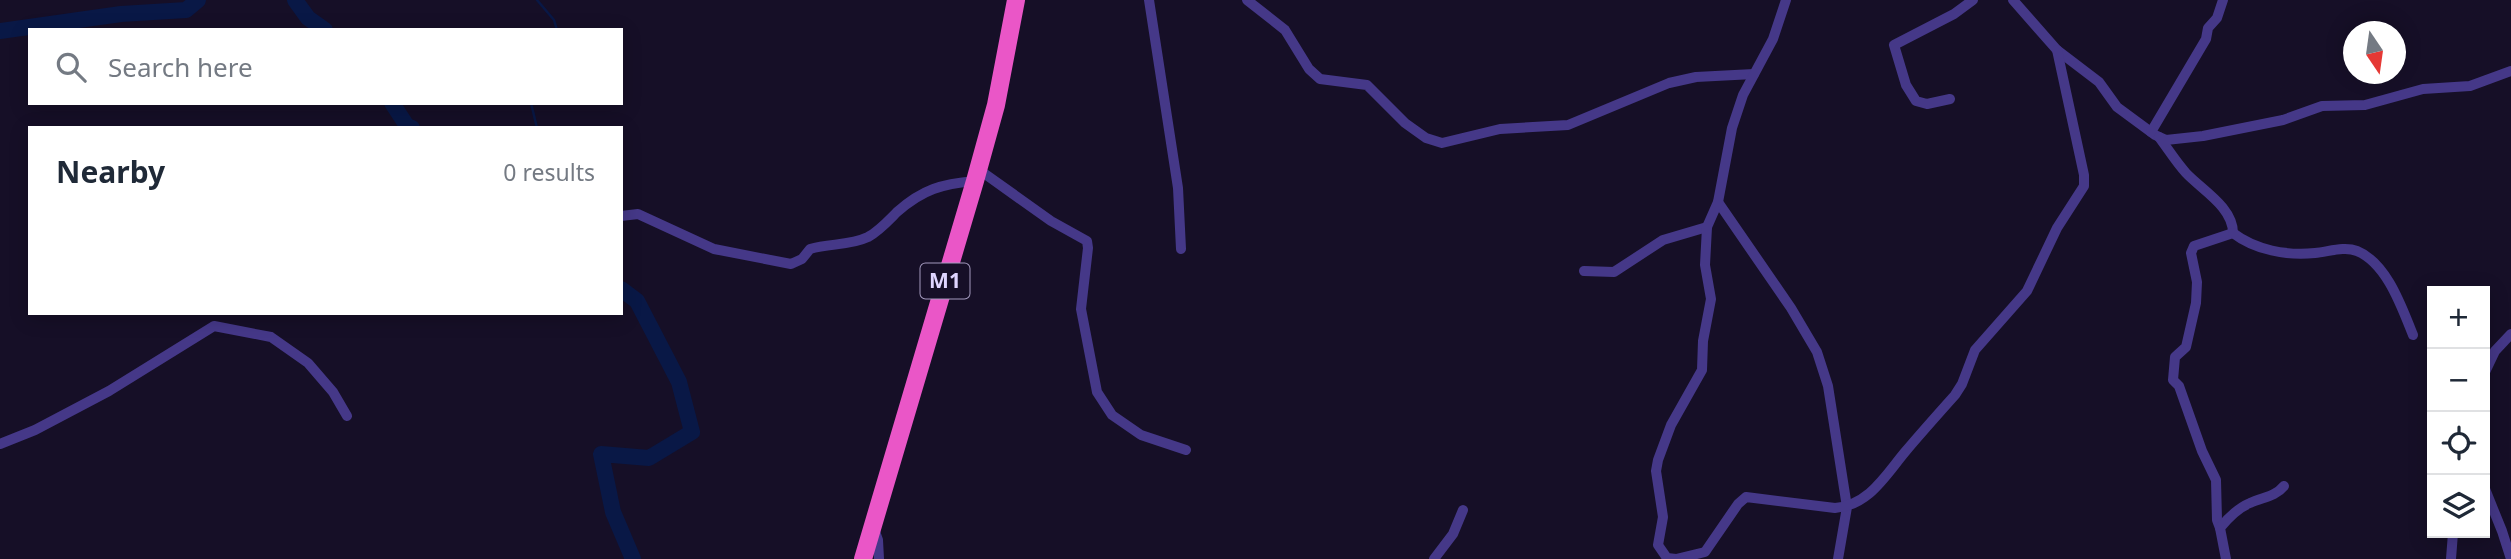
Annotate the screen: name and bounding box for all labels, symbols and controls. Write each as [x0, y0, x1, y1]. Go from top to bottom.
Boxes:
north arrow [2343, 21, 2406, 84]
search box [28, 28, 623, 105]
icon: search [52, 48, 90, 86]
text: Search here [108, 49, 253, 85]
text: Nearby [56, 151, 165, 192]
text: 0 results [503, 156, 595, 188]
road number: M1 [920, 264, 970, 298]
map controls [2427, 286, 2490, 538]
button: + [2427, 286, 2490, 349]
button: − [2427, 349, 2490, 412]
button: locate [2427, 412, 2490, 475]
button: layers [2427, 475, 2490, 538]

